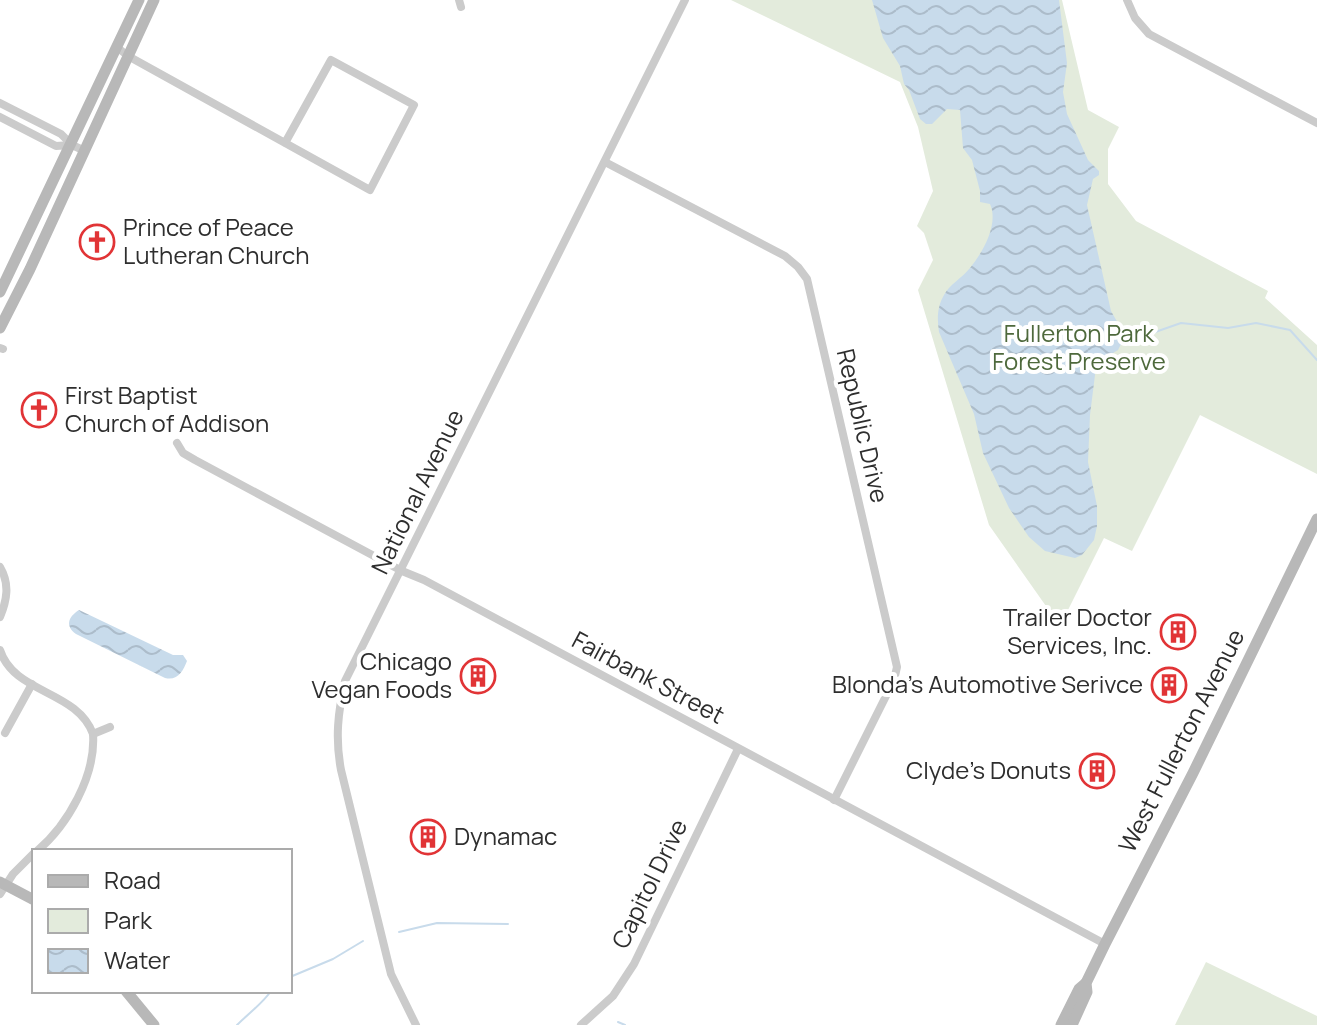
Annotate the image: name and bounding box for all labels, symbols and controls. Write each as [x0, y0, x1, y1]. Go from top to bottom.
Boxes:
place label: Prince of Peace Lutheran Church [123, 210, 310, 271]
church icon: Prince of Peace Lutheran Church [78, 223, 116, 261]
park label: Fullerton Park Forest Preserve [992, 316, 1166, 377]
street label: Republic Drive [830, 346, 897, 506]
place label: First Baptist Church of Addison [65, 378, 269, 439]
church icon: First Baptist Church of Addison [20, 391, 58, 429]
street label: National Avenue [363, 404, 471, 579]
place label: Trailer Doctor Services, Inc. [1003, 600, 1152, 661]
building icon: Trailer Doctor Services, Inc. [1159, 613, 1197, 651]
street label: Fairbank Street [567, 623, 731, 731]
street label: West Fullerton Avenue [1110, 623, 1251, 858]
place label: Chicago Vegan Foods [311, 644, 452, 705]
building icon: Chicago Vegan Foods [459, 657, 497, 695]
building icon: Blonda's Automotive Serivce [1150, 666, 1188, 704]
place label: Blonda's Automotive Serivce [832, 667, 1143, 700]
building icon: Clyde's Donuts [1078, 752, 1116, 790]
place label: Clyde's Donuts [906, 753, 1071, 786]
street label: Capitol Drive [603, 813, 694, 954]
building icon: Dynamac [409, 818, 447, 856]
place label: Dynamac [454, 819, 557, 852]
legend [32, 849, 292, 993]
text: Road [104, 863, 161, 896]
text: Park [104, 903, 153, 936]
text: Water [104, 943, 171, 976]

